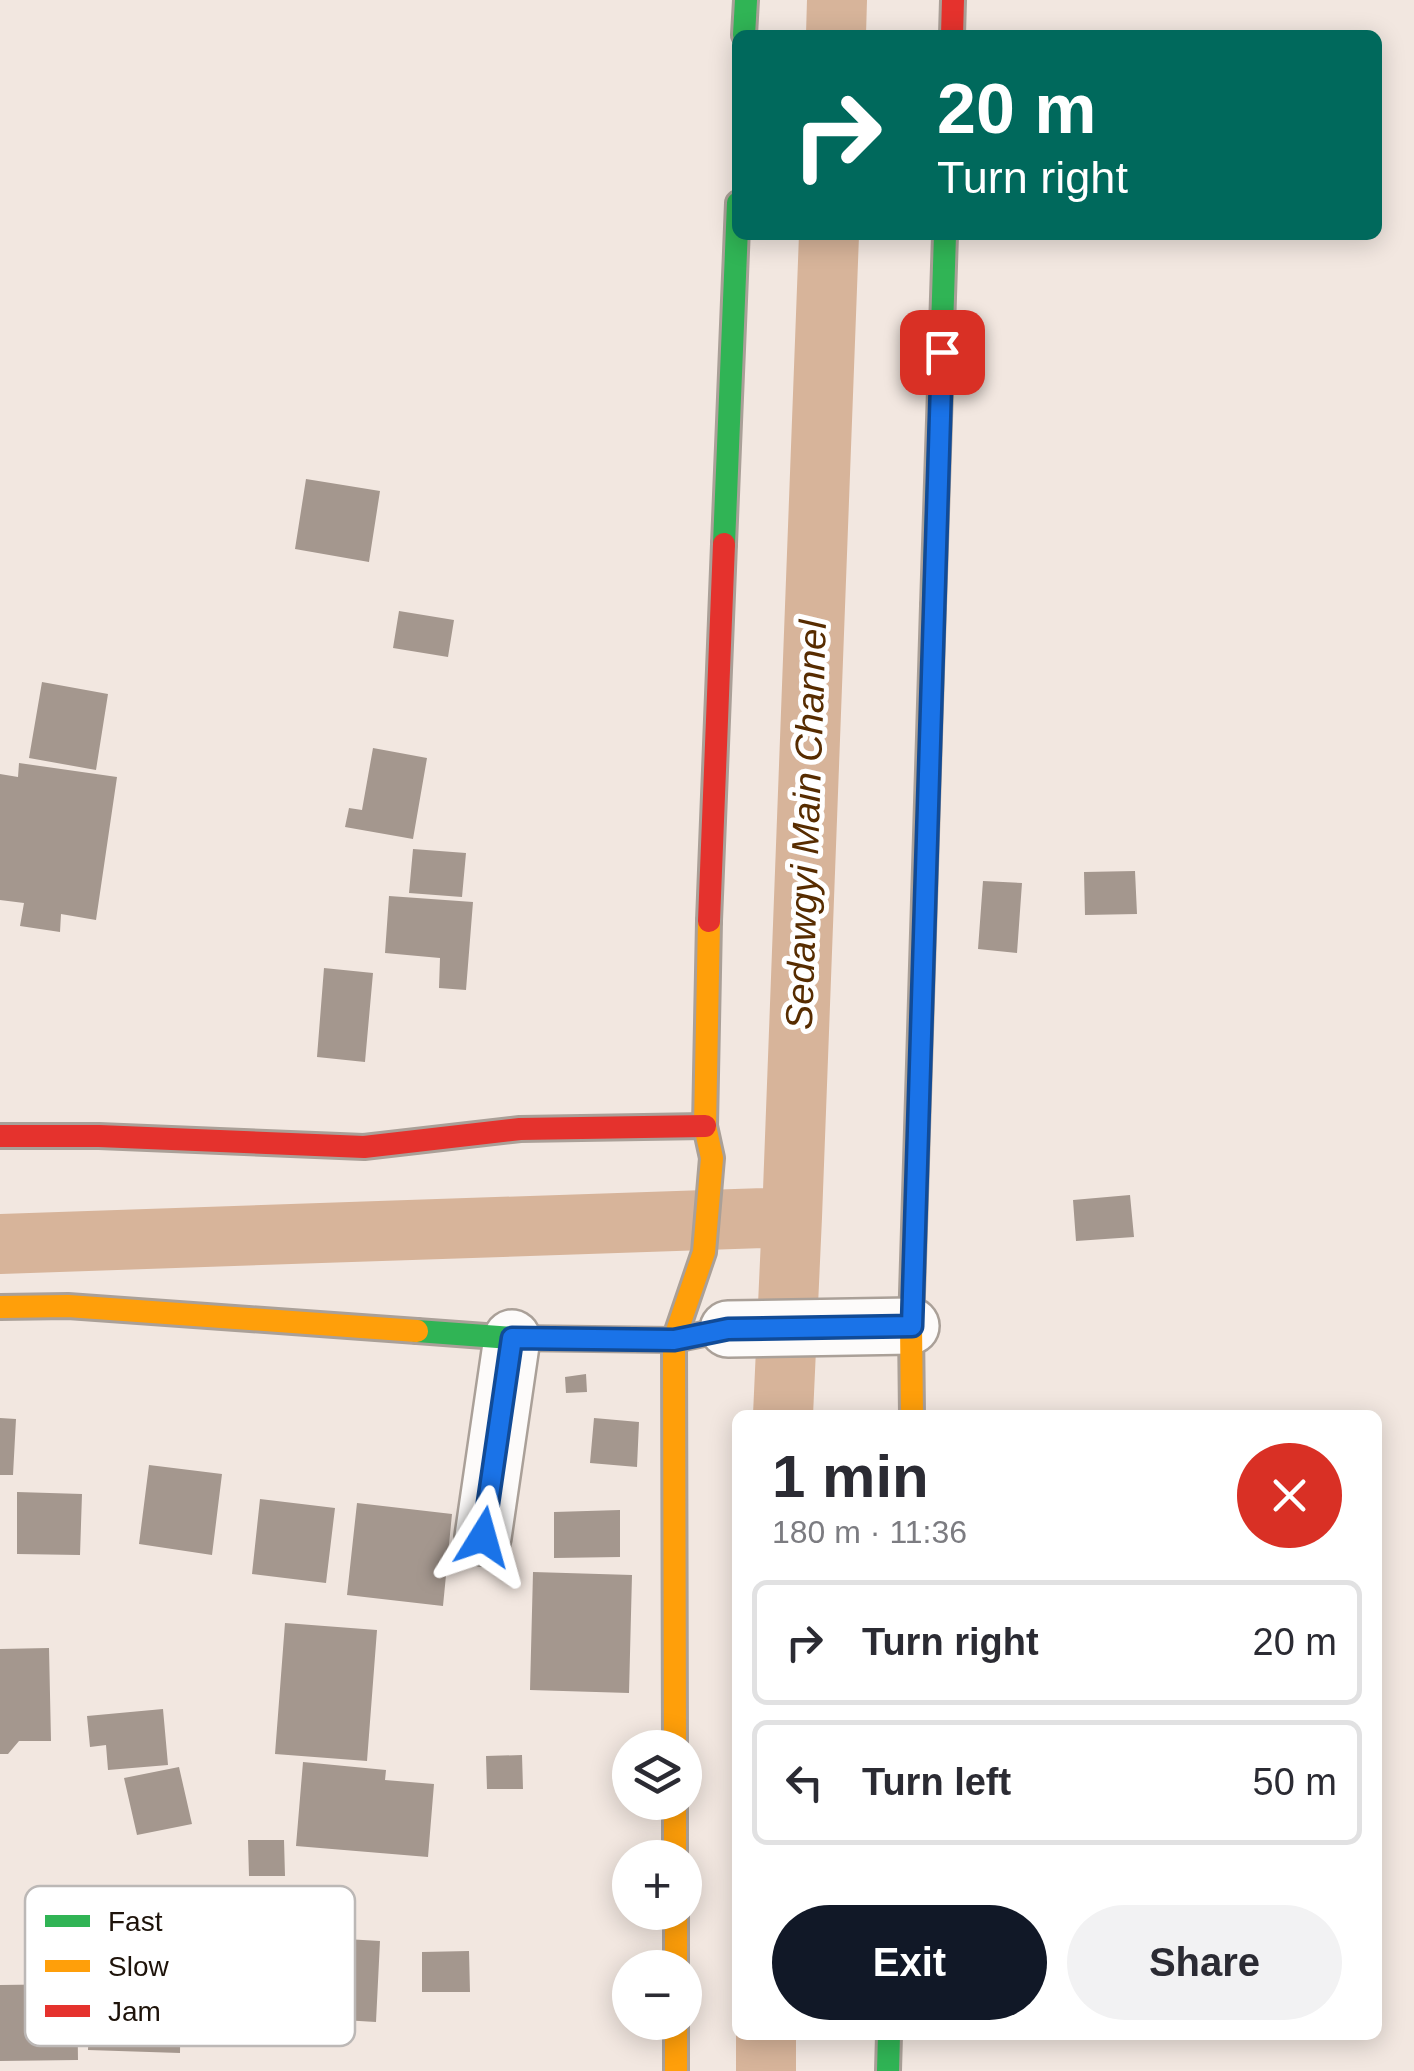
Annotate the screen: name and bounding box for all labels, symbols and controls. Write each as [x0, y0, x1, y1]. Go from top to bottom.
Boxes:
icon: right [772, 70, 902, 200]
text: 20 m [937, 70, 1097, 148]
text: Turn right [937, 152, 1128, 203]
pin [900, 310, 985, 395]
icon: arrive [915, 325, 970, 380]
water label: Sedawgyi Main Channel [778, 618, 834, 1031]
text: 1 min [772, 1443, 929, 1510]
button: close [1237, 1443, 1342, 1548]
position arrow [431, 1485, 535, 1589]
text: 180 m · 11:36 [772, 1514, 967, 1550]
icon: right [777, 1615, 832, 1670]
text: Turn right [862, 1621, 1039, 1663]
text: 20 m [1253, 1621, 1337, 1663]
map controls [612, 1730, 702, 2040]
button: layers [612, 1730, 702, 1820]
icon: left [777, 1755, 832, 1810]
text: Turn left [862, 1761, 1011, 1803]
text: 50 m [1253, 1761, 1337, 1803]
button: + [612, 1840, 702, 1930]
legend [25, 1886, 355, 2046]
button: Exit [772, 1905, 1047, 2020]
button: Share [1067, 1905, 1342, 2020]
text: Fast [108, 1906, 163, 1937]
button: − [612, 1950, 702, 2040]
text: Slow [108, 1951, 169, 1982]
text: Jam [108, 1996, 161, 2027]

